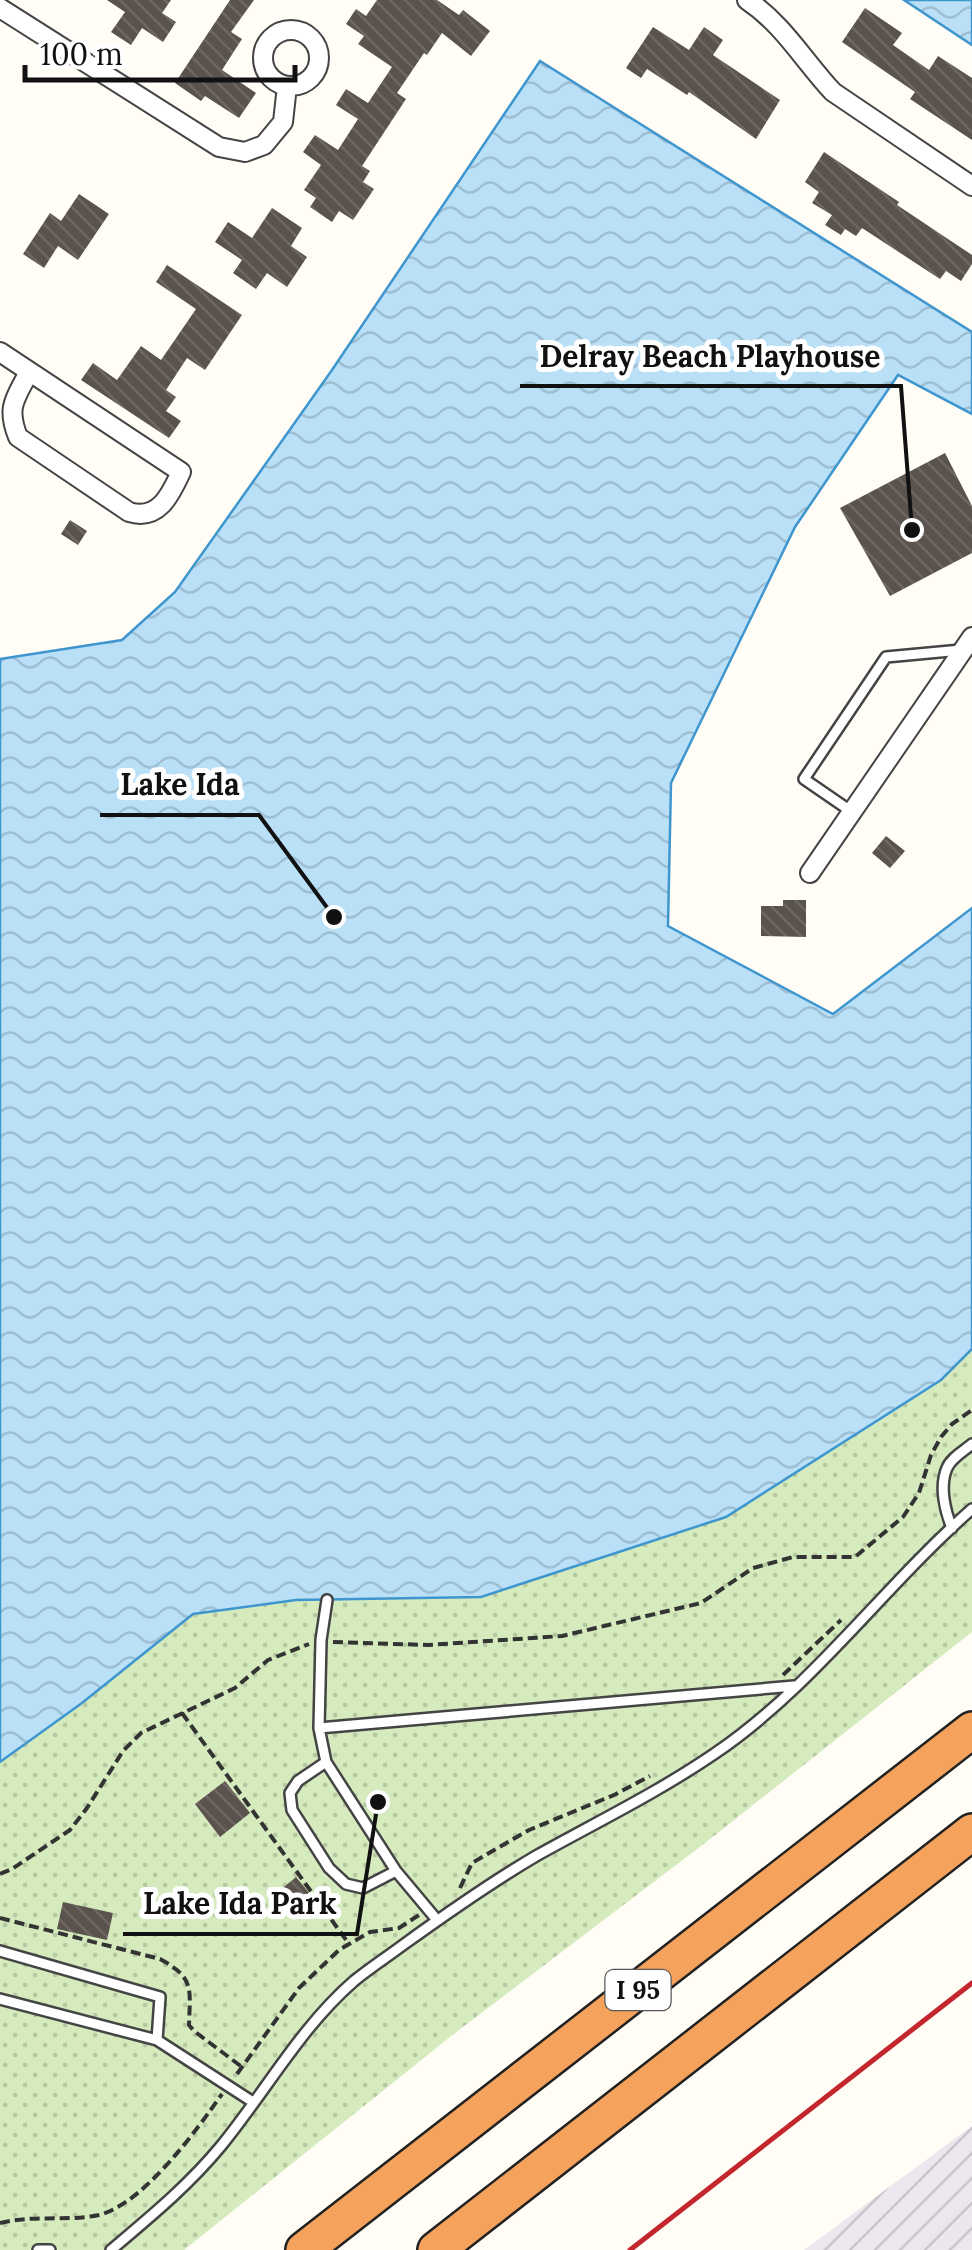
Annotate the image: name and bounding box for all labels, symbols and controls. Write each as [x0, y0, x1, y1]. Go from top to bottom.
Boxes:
scale bar [25, 20, 295, 82]
text: 100 m [40, 35, 123, 73]
callout: Delray Beach Playhouse [520, 326, 901, 386]
text: Delray Beach Playhouse [540, 337, 880, 376]
callout: Lake Ida [100, 755, 259, 815]
text: Lake Ida [120, 765, 240, 803]
callout: Lake Ida Park [123, 1874, 357, 1934]
text: Lake Ida Park [143, 1884, 337, 1922]
road number: I 95 [606, 1970, 670, 2010]

